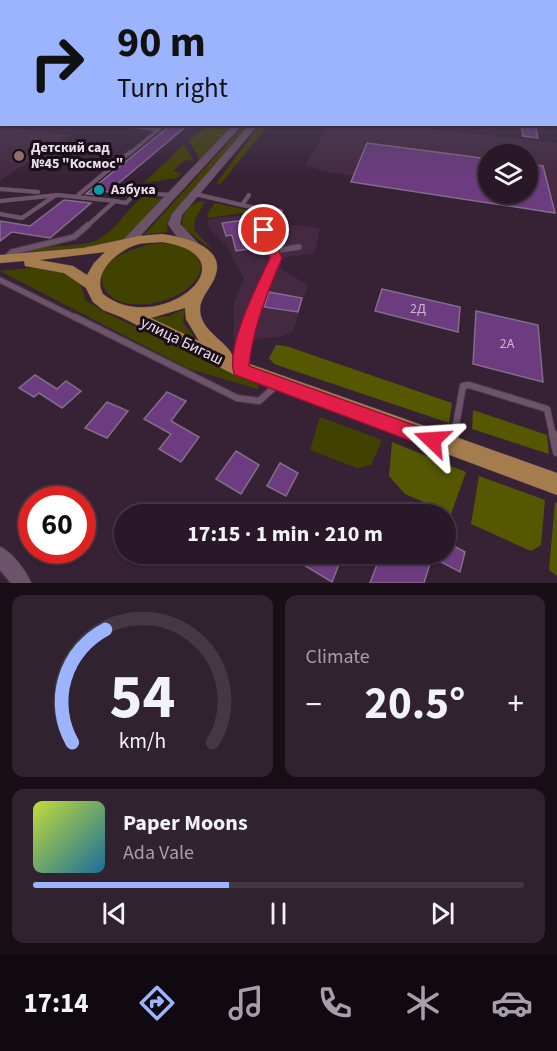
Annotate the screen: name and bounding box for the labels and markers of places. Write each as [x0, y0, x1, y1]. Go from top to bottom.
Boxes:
place label: Детский сад №45 "Космос" [31, 138, 123, 174]
marker: Детский сад №45 "Космос" [12, 149, 26, 163]
place label: Азбука [110, 180, 156, 200]
marker: Азбука [92, 183, 106, 197]
pin [238, 204, 289, 255]

